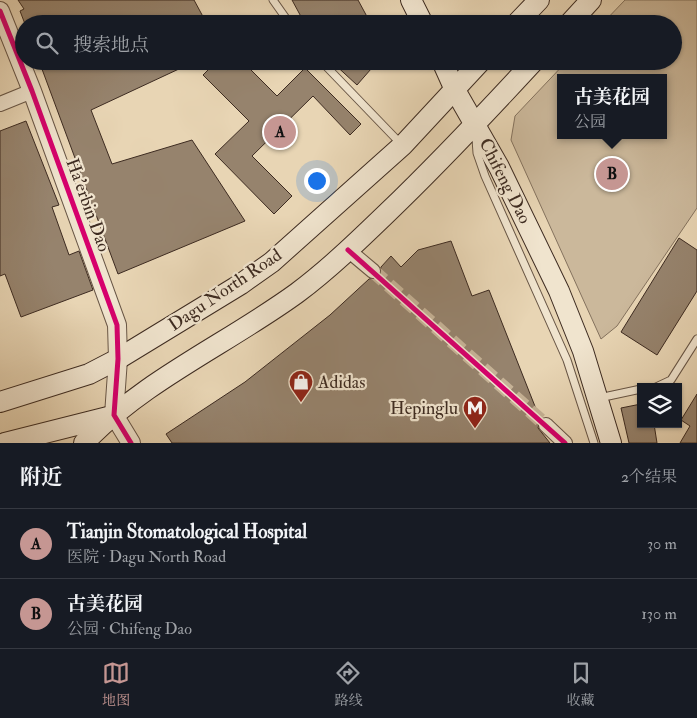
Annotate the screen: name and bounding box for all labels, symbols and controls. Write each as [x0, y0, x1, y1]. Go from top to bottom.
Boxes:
search box [15, 15, 682, 70]
icon: search [33, 29, 61, 57]
text: 搜索地点 [73, 33, 149, 57]
popup [557, 74, 667, 139]
text: 古美花园 [574, 85, 650, 109]
text: 公园 [574, 112, 606, 132]
pin: A [264, 113, 296, 151]
street label: Chifeng Dao [474, 134, 537, 228]
street label: Ha'erbin Dao [60, 155, 116, 255]
pin: B [596, 155, 628, 193]
your location [304, 168, 330, 194]
street label: Dagu North Road [164, 244, 286, 336]
shop icon: Adidas [288, 369, 314, 403]
place label: Adidas [317, 371, 365, 394]
map controls [637, 383, 682, 428]
button: layers [637, 383, 682, 428]
metro station icon: Hepinglu [462, 395, 488, 429]
place label: Hepinglu [390, 397, 458, 420]
text: 附近 [20, 464, 62, 491]
text: 2个结果 [621, 467, 677, 487]
text: Tianjin Stomatological Hospital [67, 520, 307, 544]
text: A [31, 534, 41, 554]
text: 30 m [647, 534, 677, 554]
text: 医院 · Dagu North Road [67, 547, 226, 567]
text: 古美花园 [67, 592, 143, 616]
text: B [31, 604, 41, 624]
text: 130 m [641, 604, 677, 624]
text: 公园 · Chifeng Dao [67, 619, 192, 639]
tab: 地图 [102, 659, 130, 709]
tab: 路线 [334, 659, 362, 709]
tab: 收藏 [567, 659, 595, 709]

